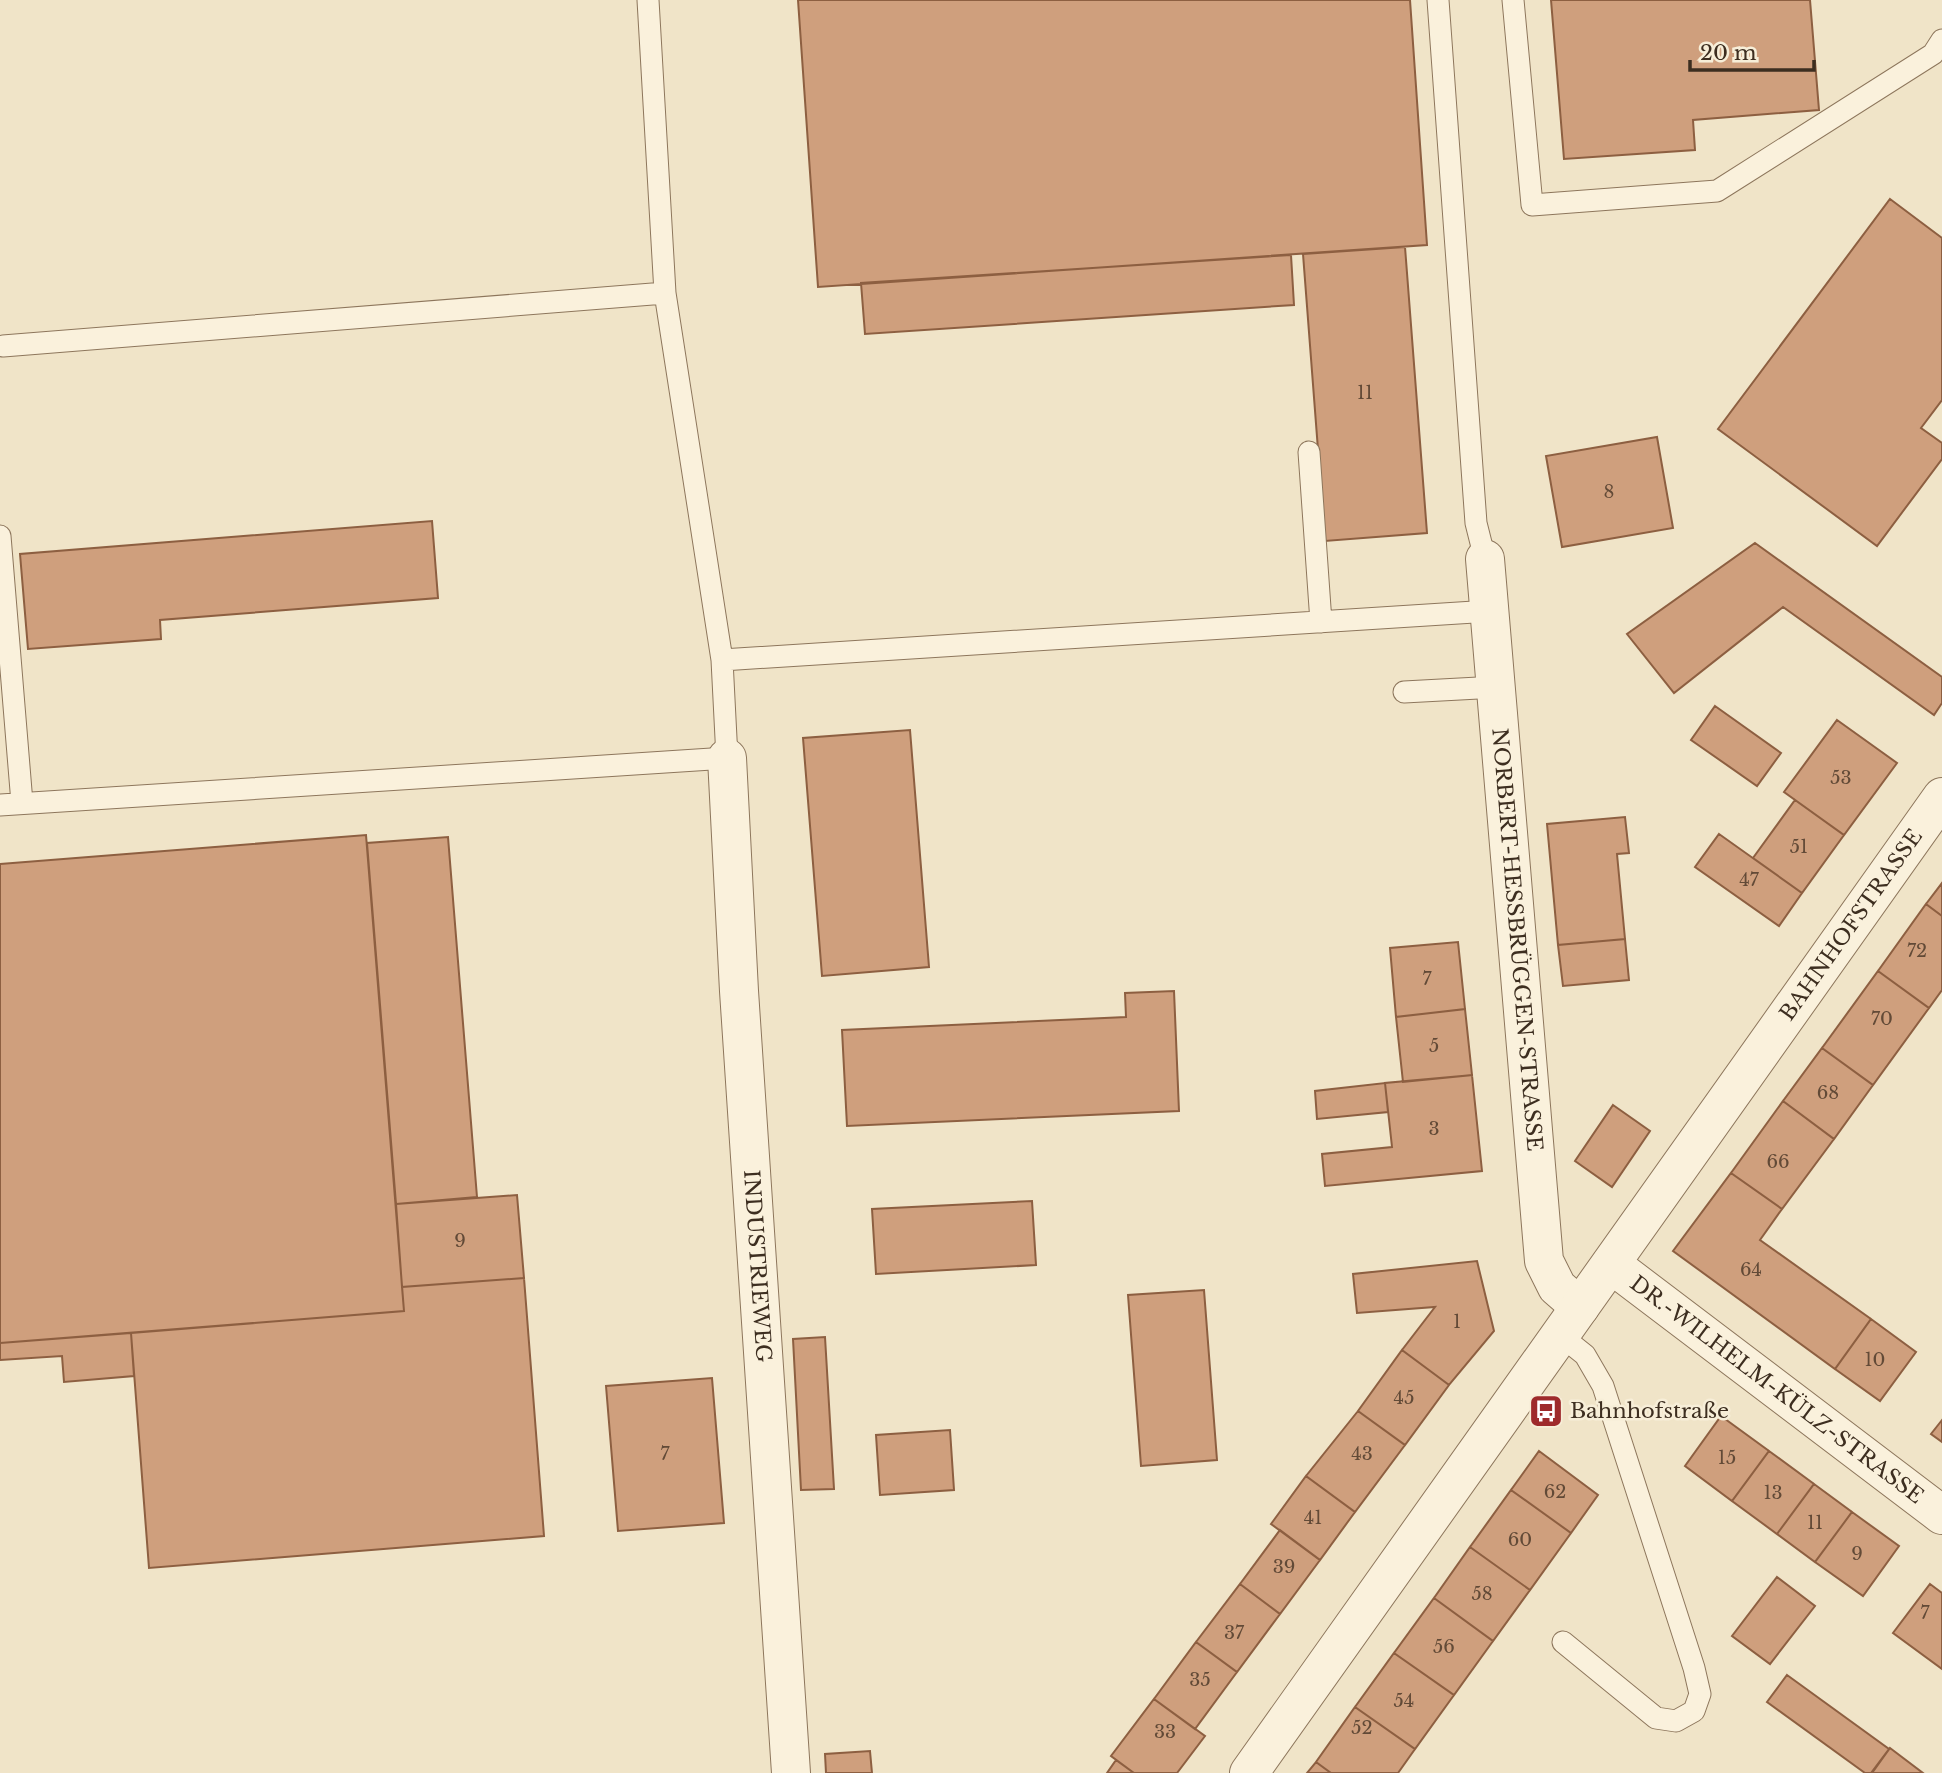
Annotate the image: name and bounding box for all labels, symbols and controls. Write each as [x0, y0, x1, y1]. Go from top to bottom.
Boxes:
scale bar [1690, 28, 1814, 72]
text: 20 m [1700, 40, 1757, 66]
house number: 11 [1357, 382, 1373, 404]
house number: 8 [1604, 481, 1614, 503]
street label: NORBERT-HESSBRÜGGEN-STRASSE [1486, 727, 1548, 1152]
house number: 53 [1830, 767, 1852, 789]
street label: BAHNHOFSTRASSE [1774, 824, 1928, 1026]
house number: 51 [1790, 836, 1808, 858]
house number: 47 [1739, 869, 1760, 891]
house number: 72 [1907, 940, 1927, 962]
house number: 7 [1422, 968, 1432, 990]
house number: 70 [1871, 1008, 1893, 1030]
house number: 5 [1429, 1035, 1439, 1057]
house number: 68 [1817, 1082, 1839, 1104]
house number: 3 [1428, 1118, 1440, 1140]
house number: 66 [1766, 1151, 1790, 1173]
street label: INDUSTRIEWEG [738, 1169, 777, 1363]
house number: 9 [454, 1230, 466, 1252]
house number: 64 [1740, 1259, 1762, 1281]
street label: DR.-WILHELM-KÜLZ-STRASSE [1625, 1270, 1928, 1509]
house number: 1 [1453, 1311, 1461, 1333]
house number: 10 [1865, 1349, 1885, 1371]
house number: 45 [1394, 1387, 1414, 1409]
bus stop icon: Bahnhofstraße [1527, 1392, 1565, 1430]
place label: Bahnhofstraße [1570, 1398, 1729, 1424]
house number: 7 [660, 1443, 670, 1465]
house number: 43 [1351, 1443, 1373, 1465]
house number: 15 [1718, 1447, 1736, 1469]
house number: 62 [1544, 1481, 1566, 1503]
house number: 13 [1763, 1482, 1783, 1504]
house number: 41 [1304, 1507, 1322, 1529]
house number: 11 [1807, 1512, 1823, 1534]
house number: 60 [1508, 1529, 1532, 1551]
house number: 9 [1851, 1543, 1863, 1565]
house number: 39 [1273, 1556, 1295, 1578]
house number: 58 [1471, 1583, 1493, 1605]
house number: 7 [1920, 1602, 1930, 1624]
house number: 37 [1224, 1622, 1245, 1644]
house number: 56 [1433, 1636, 1455, 1658]
house number: 35 [1189, 1669, 1211, 1691]
house number: 54 [1394, 1690, 1414, 1712]
house number: 52 [1351, 1717, 1373, 1739]
house number: 33 [1154, 1721, 1176, 1743]

